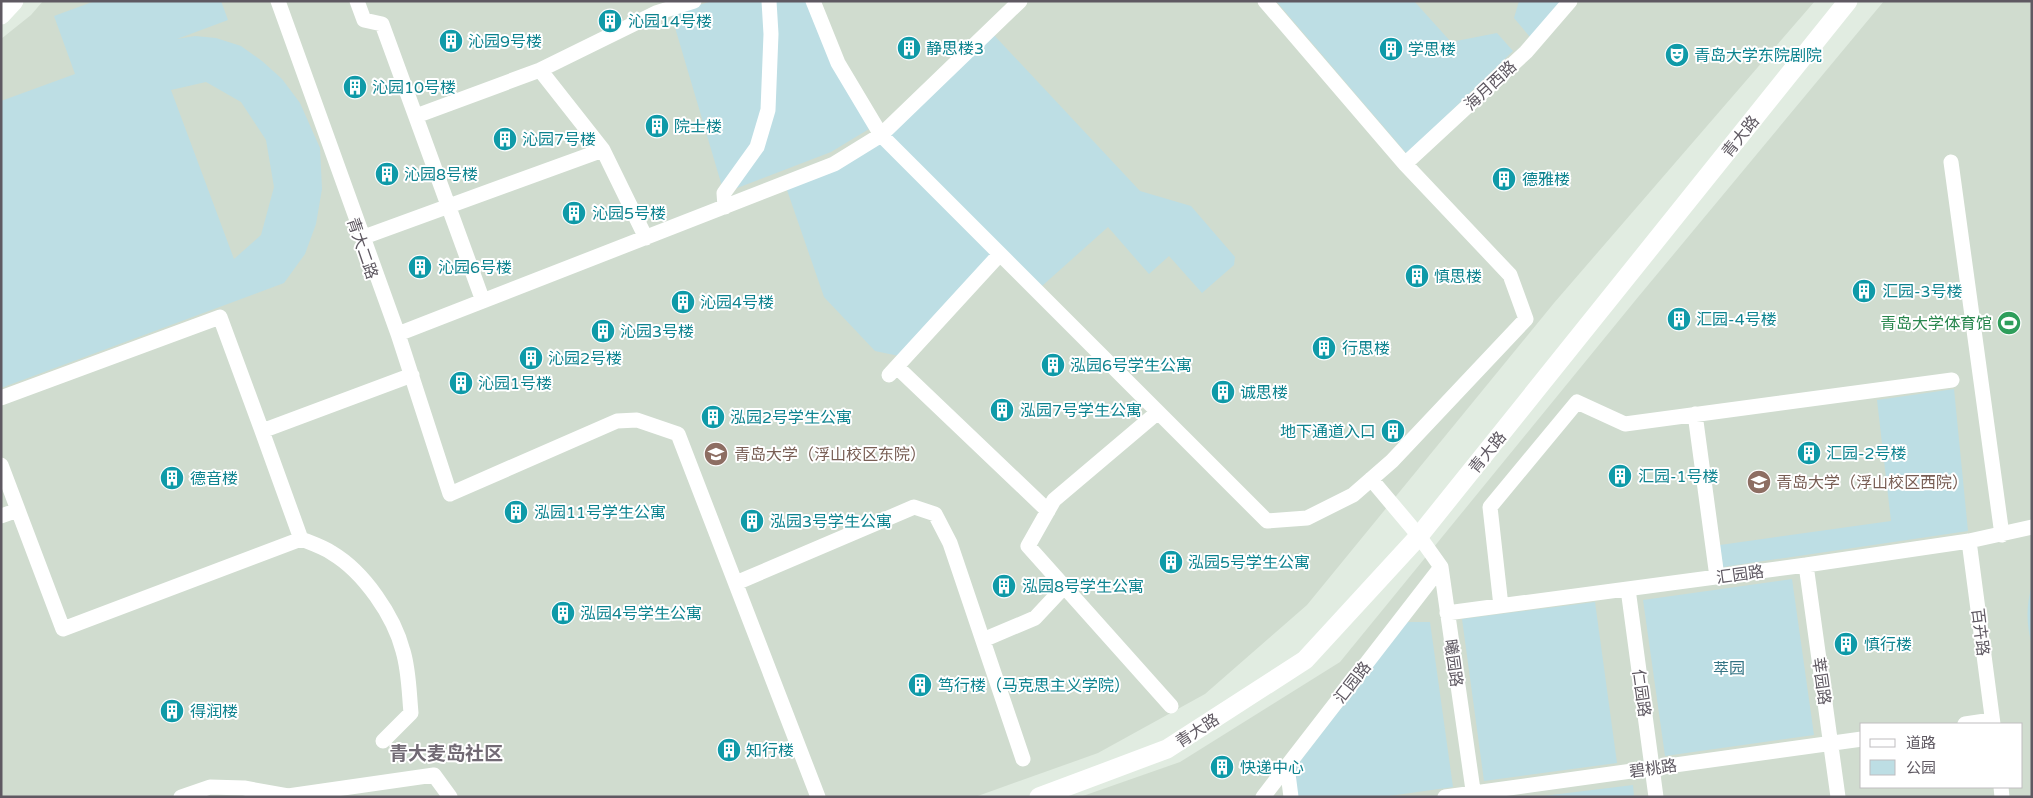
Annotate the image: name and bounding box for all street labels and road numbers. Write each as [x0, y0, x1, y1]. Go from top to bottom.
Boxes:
street label: 海月西路 [1460, 57, 1521, 115]
street label: 青大路 [1718, 112, 1764, 162]
street label: 青大二路 [342, 215, 382, 282]
street label: 青大路 [1465, 428, 1511, 478]
street label: 汇园路 [1715, 562, 1765, 588]
street label: 百卉路 [1967, 607, 1993, 657]
street label: 曦园路 [1440, 638, 1466, 688]
street label: 莘园路 [1808, 656, 1834, 706]
street label: 汇园路 [1330, 658, 1375, 708]
street label: 仁园路 [1628, 668, 1654, 718]
street label: 青大路 [1172, 709, 1223, 752]
street label: 碧桃路 [1628, 756, 1678, 782]

